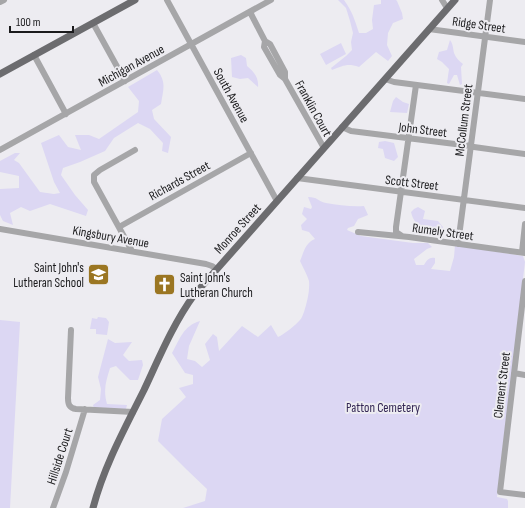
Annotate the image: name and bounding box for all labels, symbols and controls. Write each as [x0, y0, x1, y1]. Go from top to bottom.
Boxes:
scale bar [10, 8, 73, 34]
street label: Ridge Street [451, 13, 507, 37]
text: 100 m [16, 15, 41, 30]
street label: Michigan Avenue [96, 41, 167, 91]
street label: South Avenue [210, 65, 253, 126]
street label: Franklin Court [291, 78, 335, 139]
street label: McCollum Street [452, 83, 476, 157]
street label: John Street [397, 119, 448, 141]
street label: Richards Street [146, 158, 213, 204]
street label: Scott Street [384, 172, 439, 194]
street label: Monroe Street [211, 200, 265, 257]
street label: Rumely Street [411, 220, 475, 244]
street label: Kingsbury Avenue [71, 222, 150, 252]
place label: Saint John's Lutheran School [13, 260, 84, 291]
school or university icon: Saint John's Lutheran School [86, 261, 112, 287]
place label: Saint John's Lutheran Church [180, 270, 253, 301]
church icon: Saint John's Lutheran Church [152, 271, 178, 297]
street label: Clement Street [490, 351, 514, 419]
park label: Patton Cemetery [346, 400, 420, 416]
street label: Hillside Court [43, 426, 77, 487]

